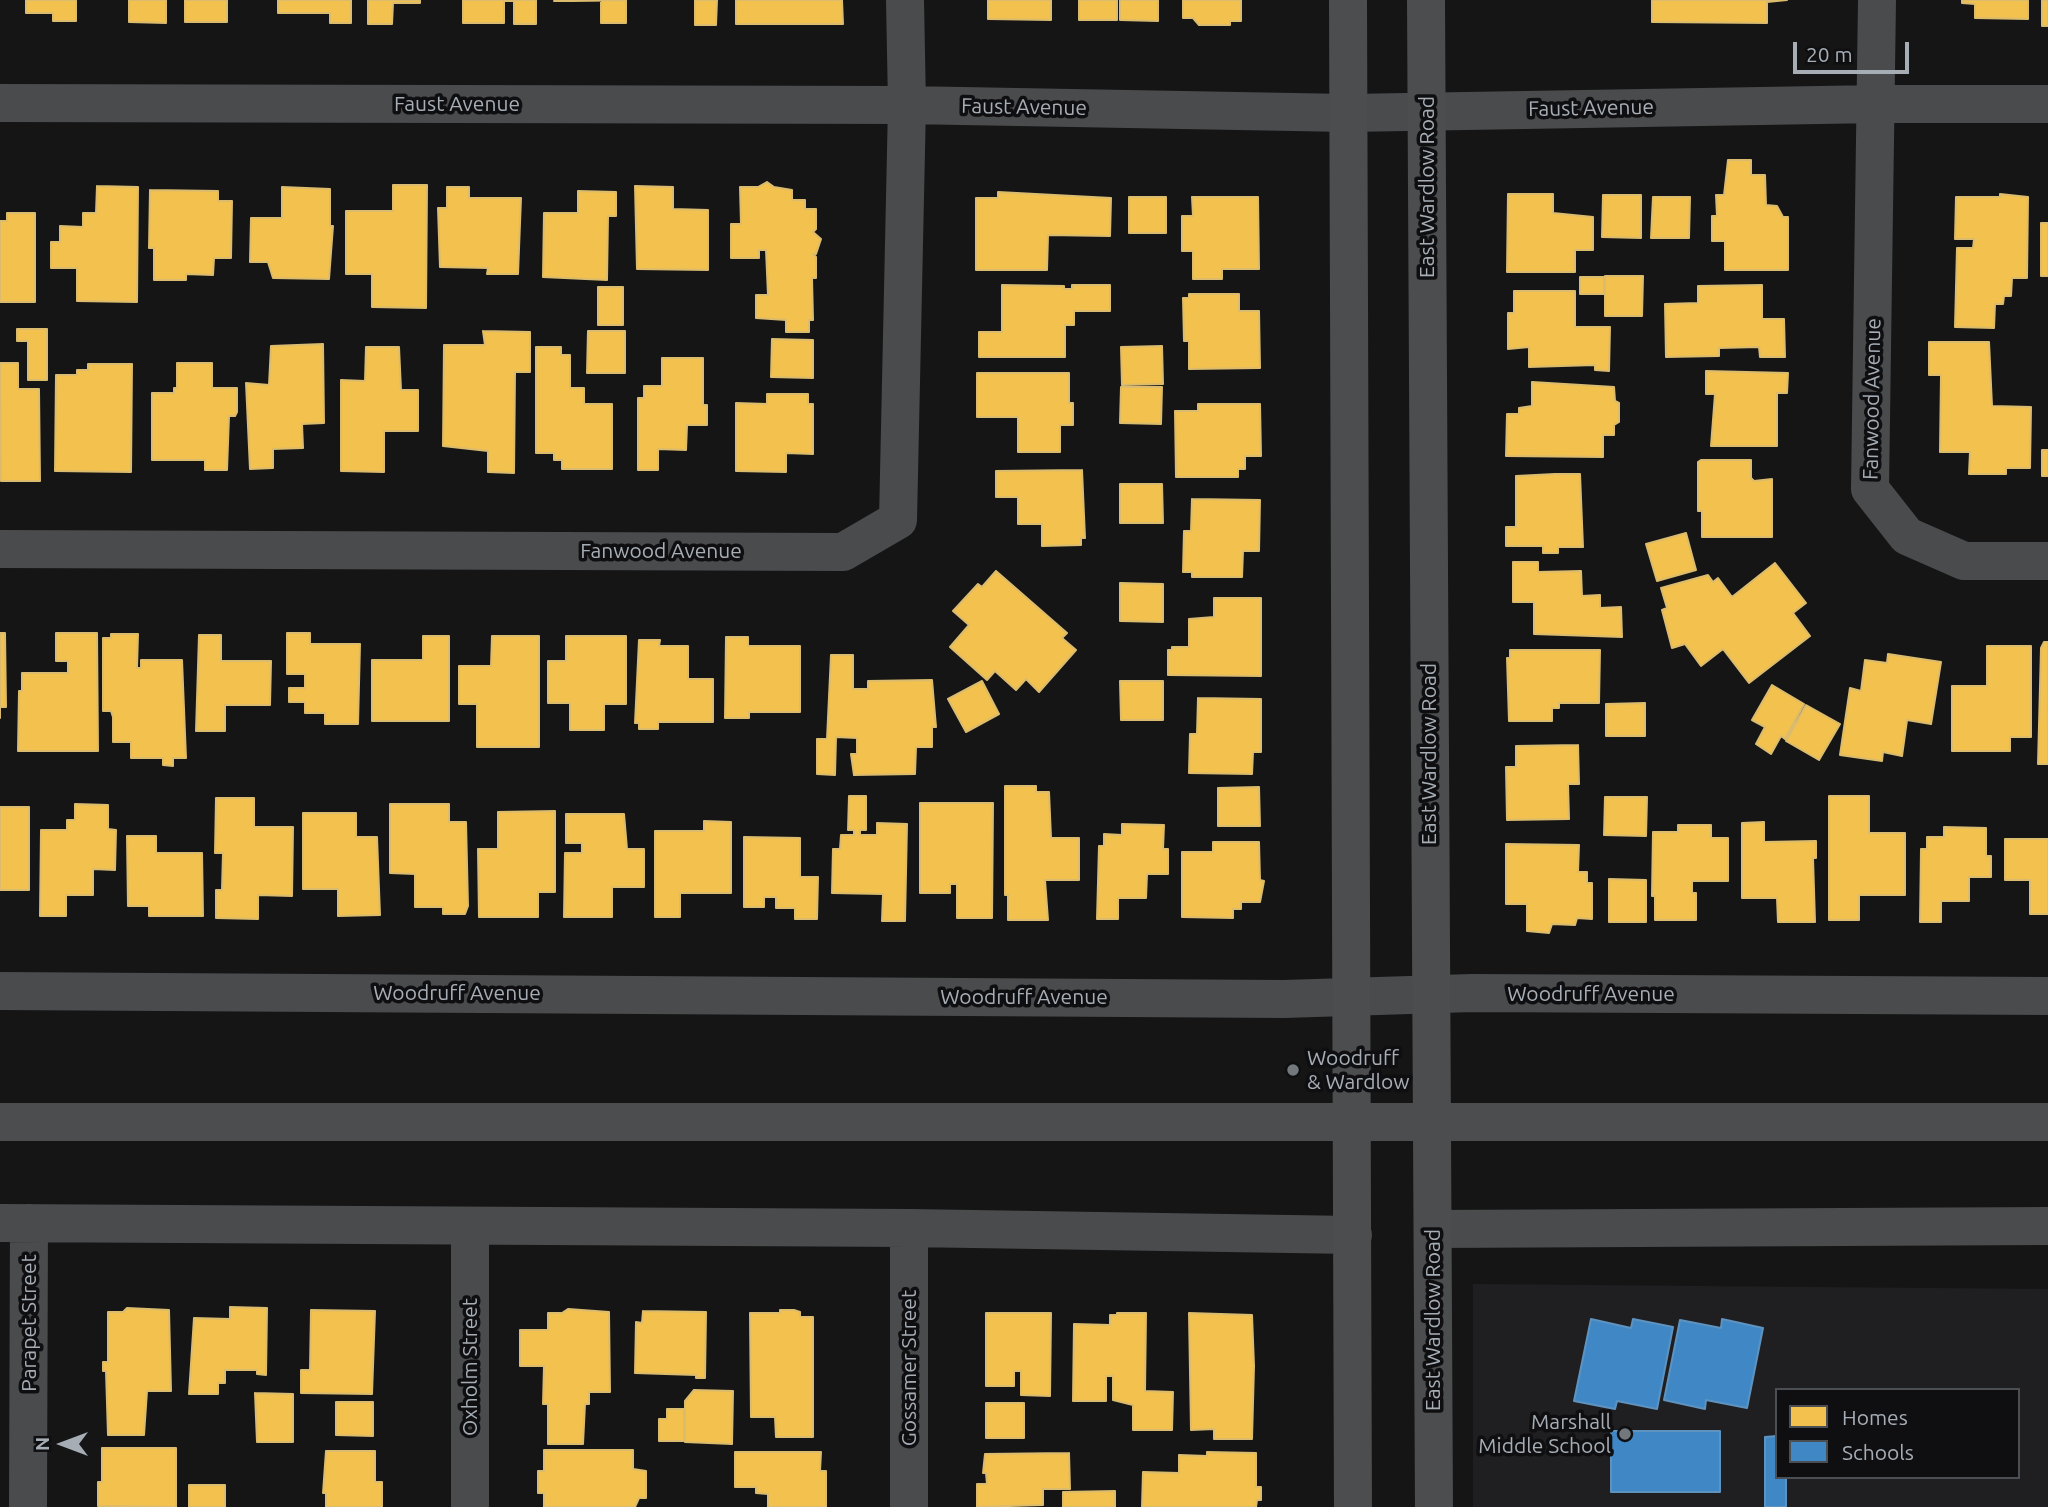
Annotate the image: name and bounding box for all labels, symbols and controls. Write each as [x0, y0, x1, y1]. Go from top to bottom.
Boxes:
scale bar [1796, 28, 1912, 72]
text: 20 m [1806, 42, 1853, 66]
street label: Faust Avenue [394, 91, 520, 117]
street label: Faust Avenue [961, 93, 1087, 121]
street label: Faust Avenue [1528, 94, 1654, 122]
street label: East Wardlow Road [1414, 96, 1440, 278]
street label: Fanwood Avenue [1858, 318, 1886, 480]
street label: Fanwood Avenue [580, 538, 742, 564]
street label: East Wardlow Road [1416, 663, 1442, 845]
street label: Woodruff Avenue [373, 980, 541, 1006]
street label: Woodruff Avenue [1507, 981, 1675, 1007]
street label: Woodruff Avenue [940, 984, 1108, 1010]
place label: Woodruff & Wardlow [1307, 1045, 1410, 1095]
marker: Woodruff & Wardlow [1285, 1062, 1301, 1078]
street label: East Wardlow Road [1420, 1229, 1446, 1411]
street label: Parapet Street [16, 1254, 42, 1392]
street label: Gossamer Street [896, 1290, 922, 1446]
street label: Oxholm Street [457, 1298, 483, 1436]
legend [1775, 1388, 2020, 1479]
text: Homes [1842, 1405, 1908, 1429]
north arrow [28, 1409, 98, 1479]
place label: Marshall Middle School [1478, 1409, 1611, 1459]
marker: Marshall Middle School [1617, 1426, 1633, 1442]
text: N [31, 1437, 53, 1451]
text: Schools [1842, 1440, 1914, 1464]

